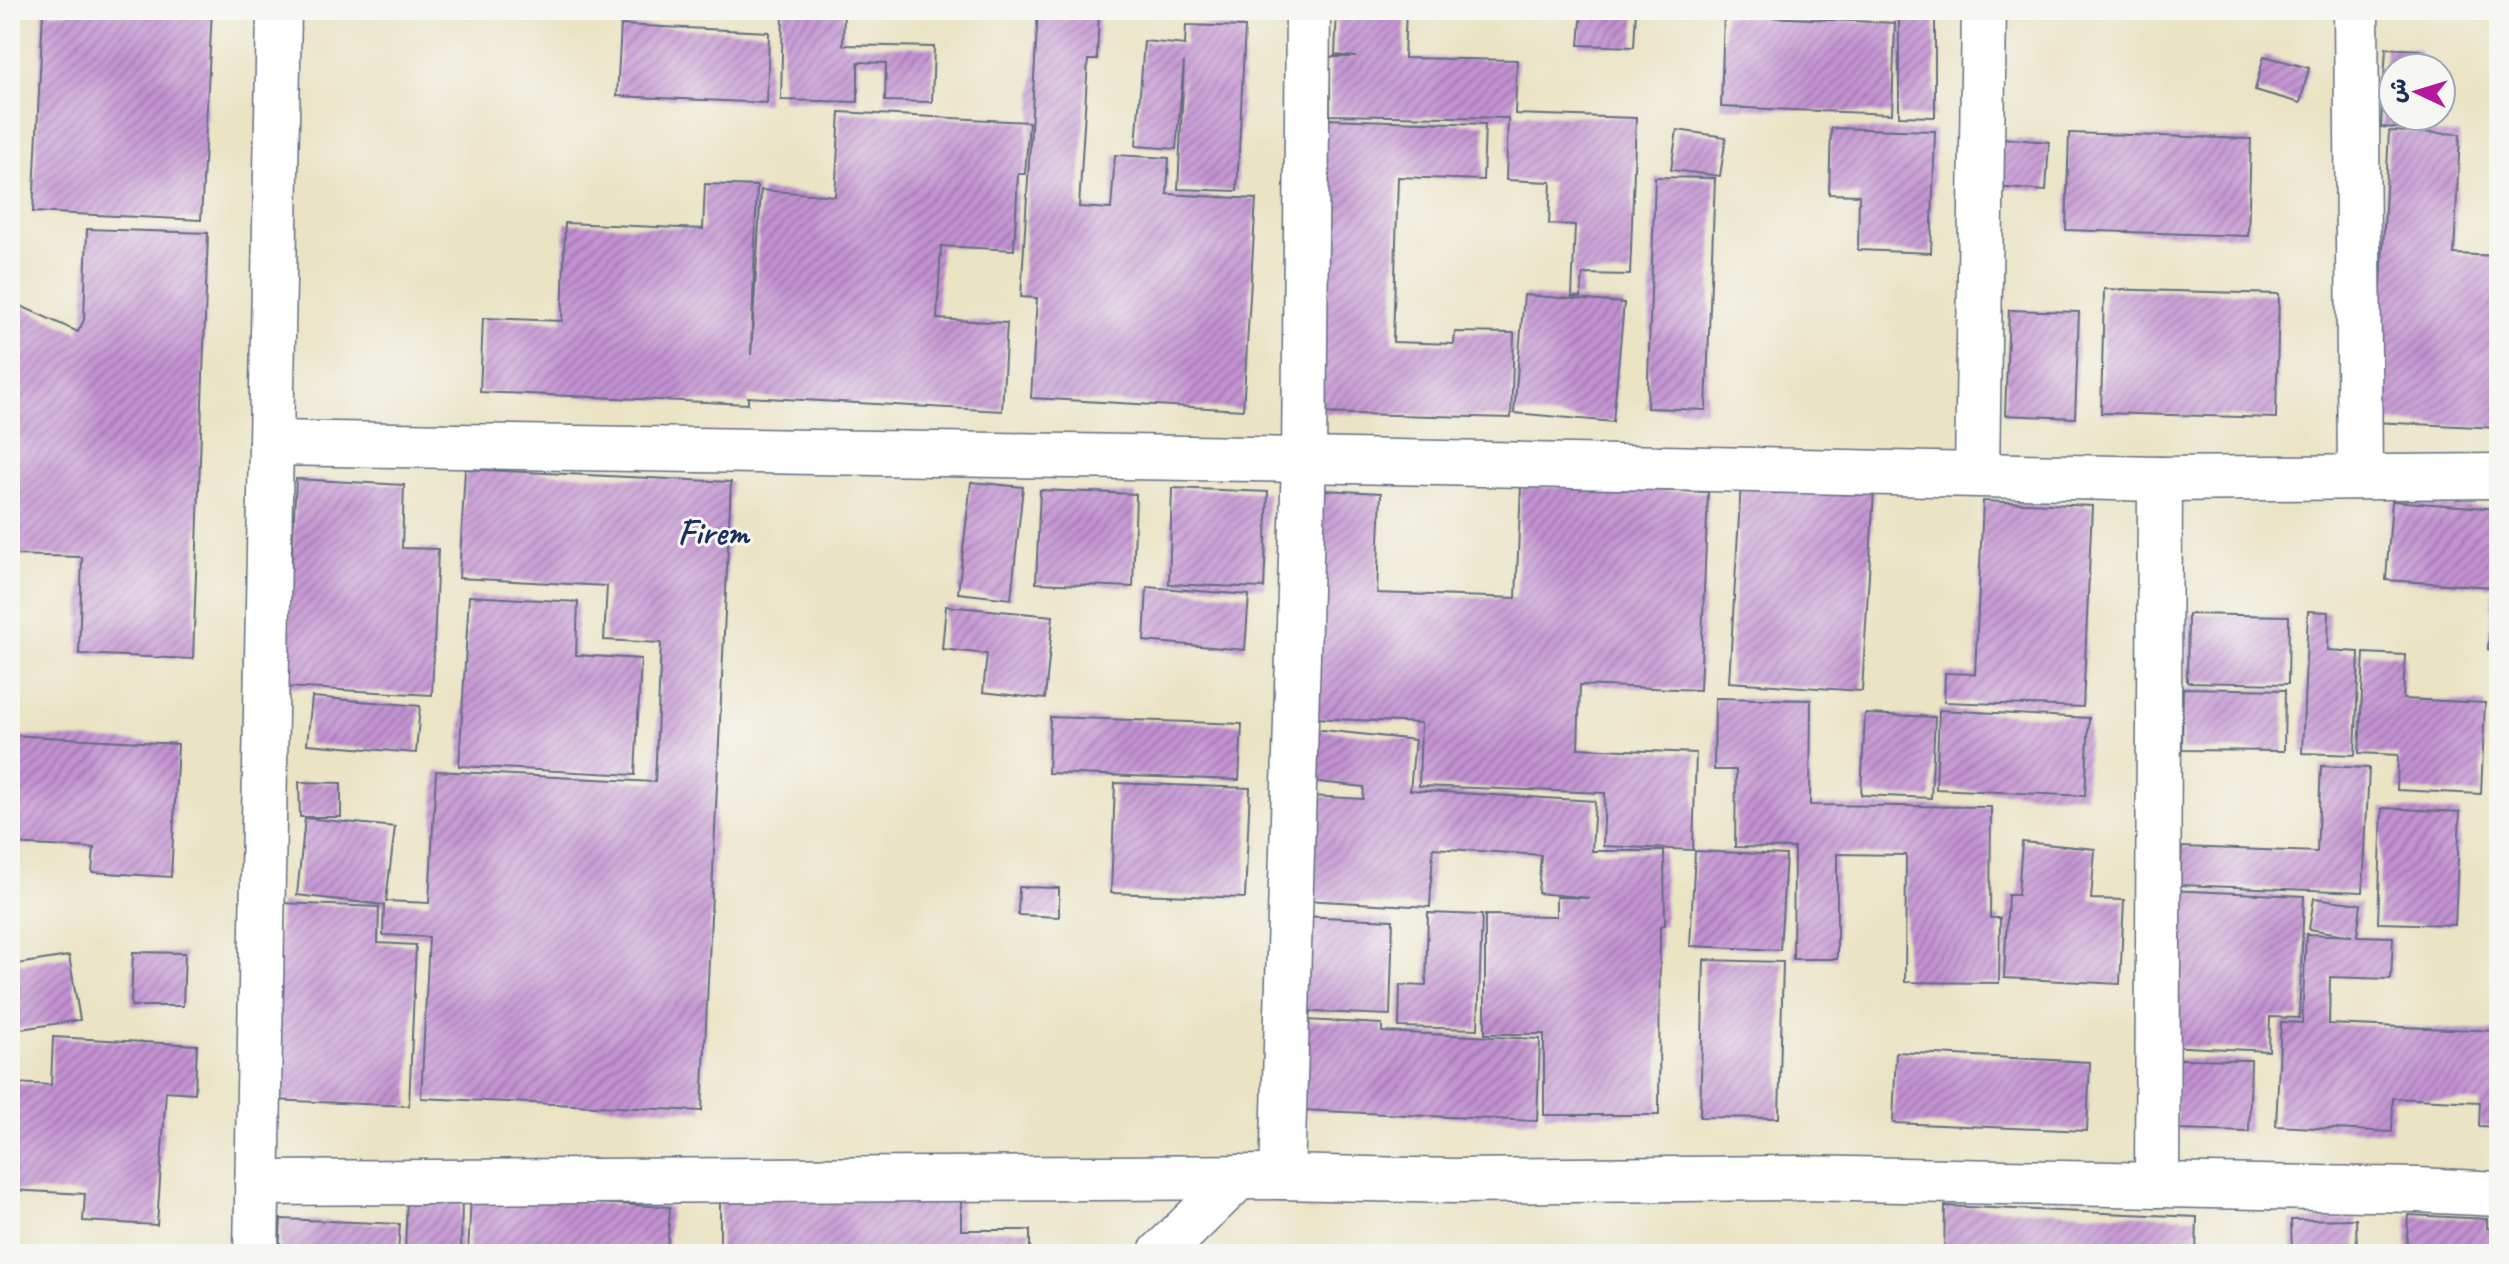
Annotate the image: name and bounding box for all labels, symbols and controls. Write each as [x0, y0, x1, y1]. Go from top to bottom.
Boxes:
north arrow [2377, 52, 2457, 132]
text: ش [2383, 78, 2413, 104]
district label: Firem [677, 509, 751, 555]

